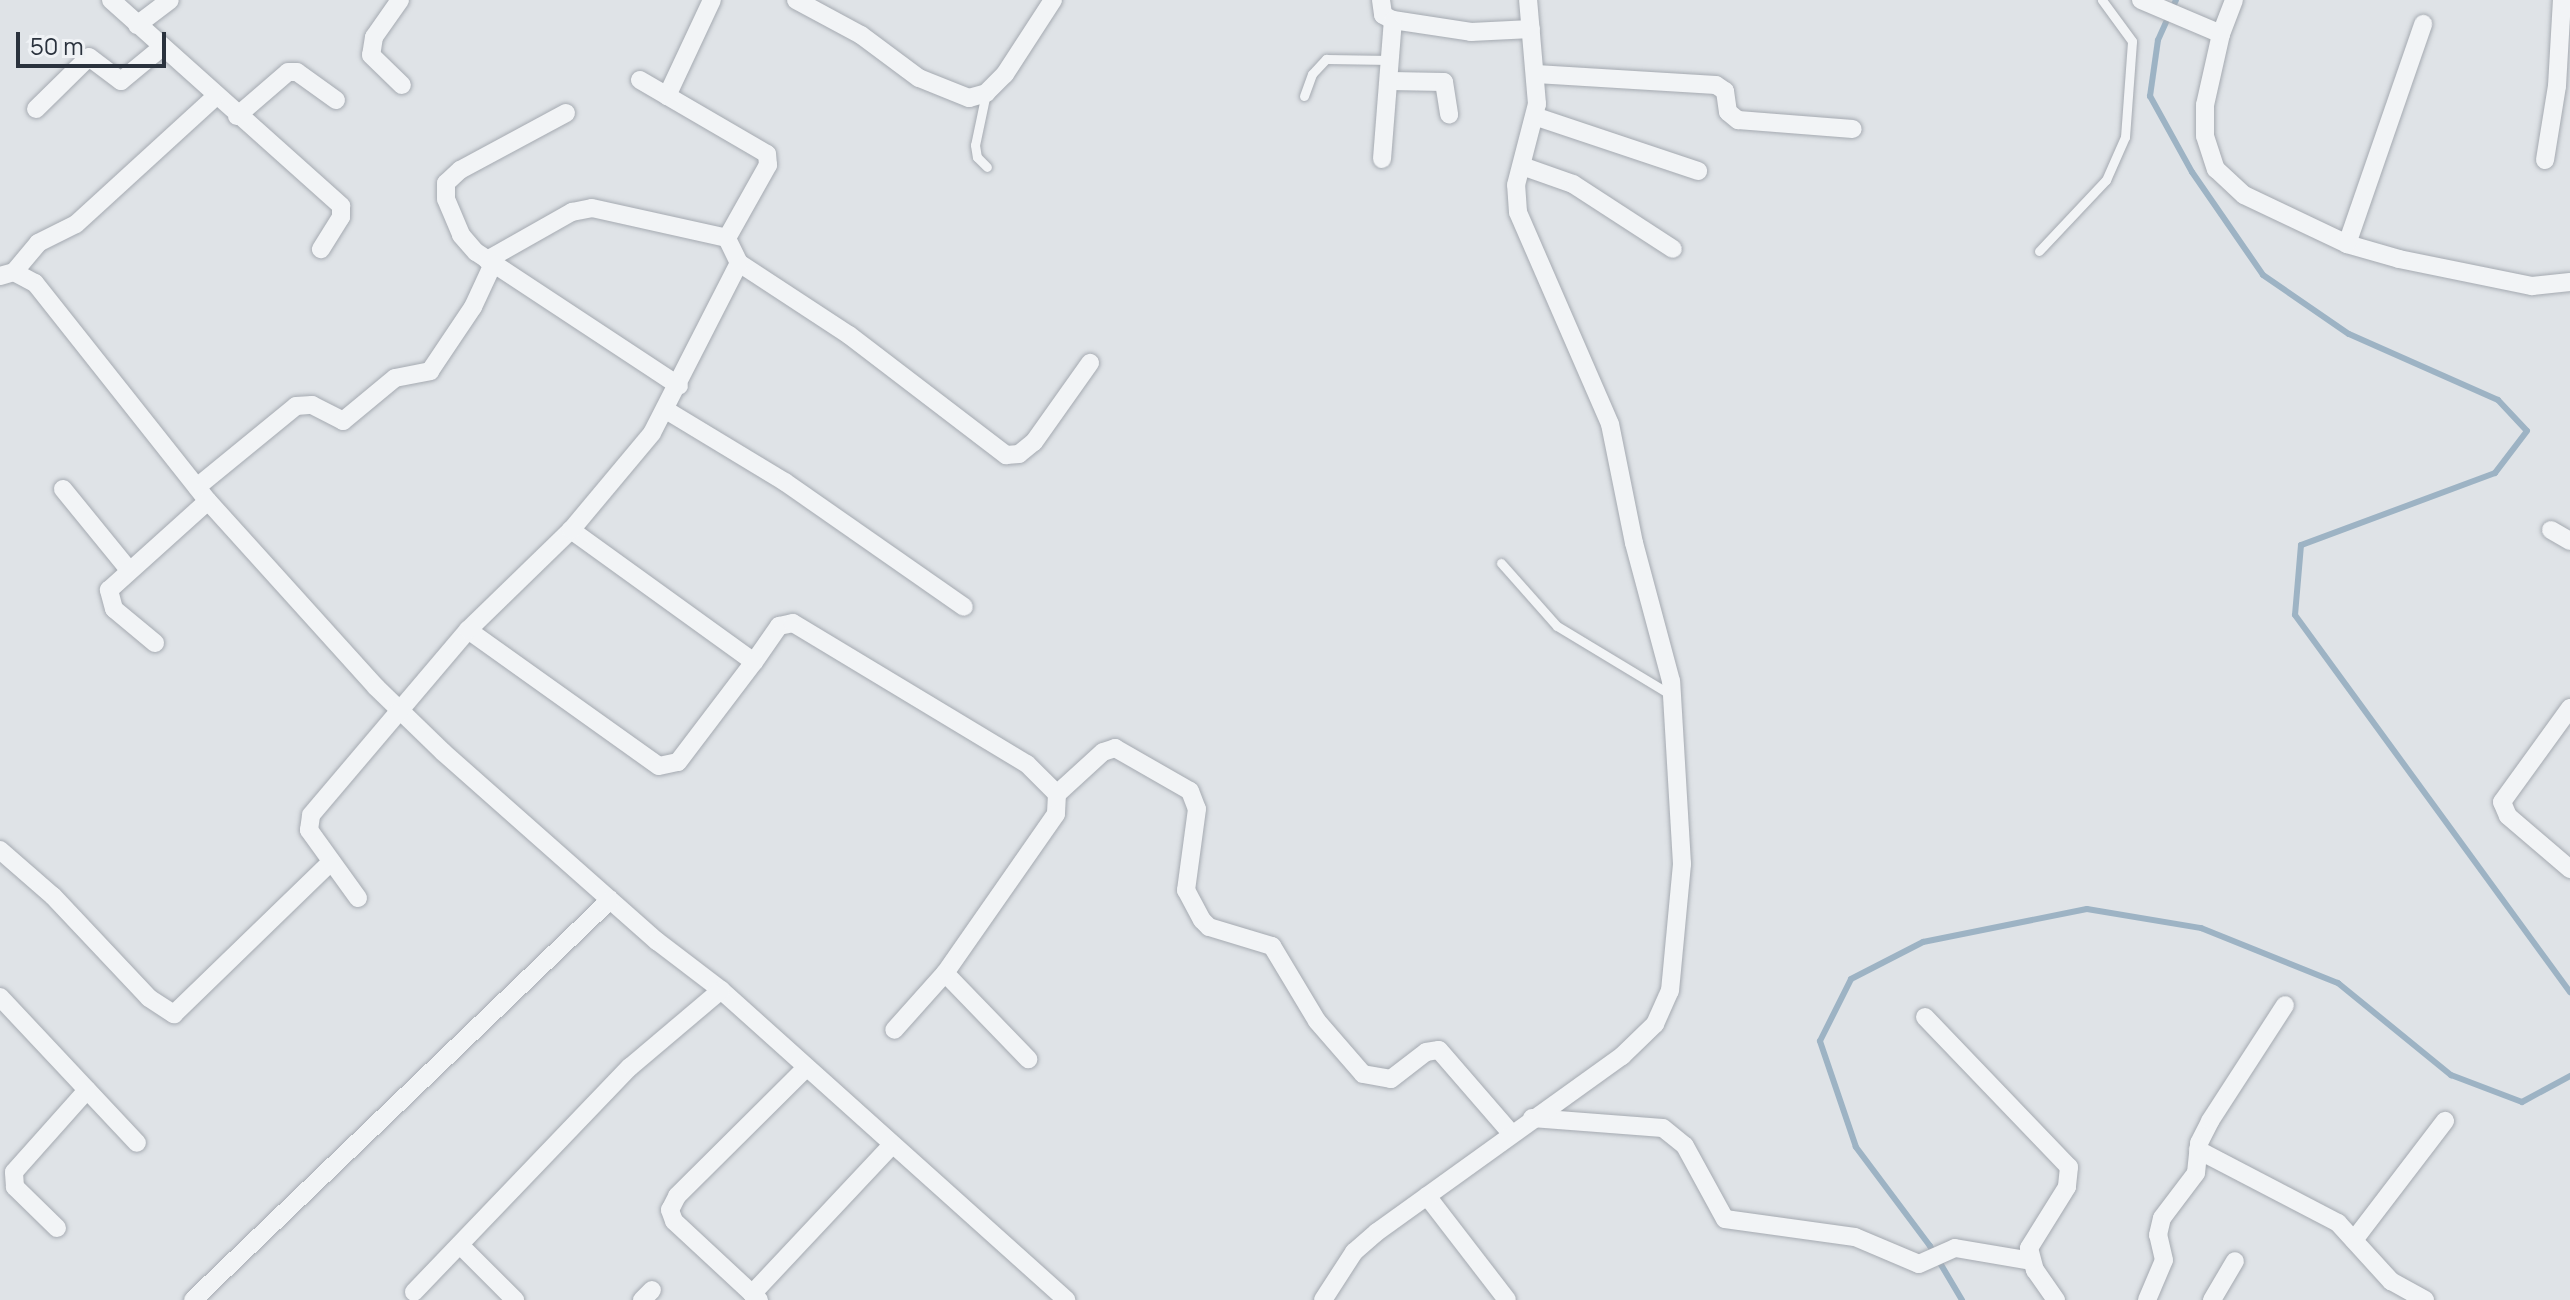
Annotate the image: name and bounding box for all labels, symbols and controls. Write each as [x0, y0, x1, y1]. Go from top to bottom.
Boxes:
scale bar [20, 16, 170, 66]
text: 50 m [30, 29, 84, 62]

